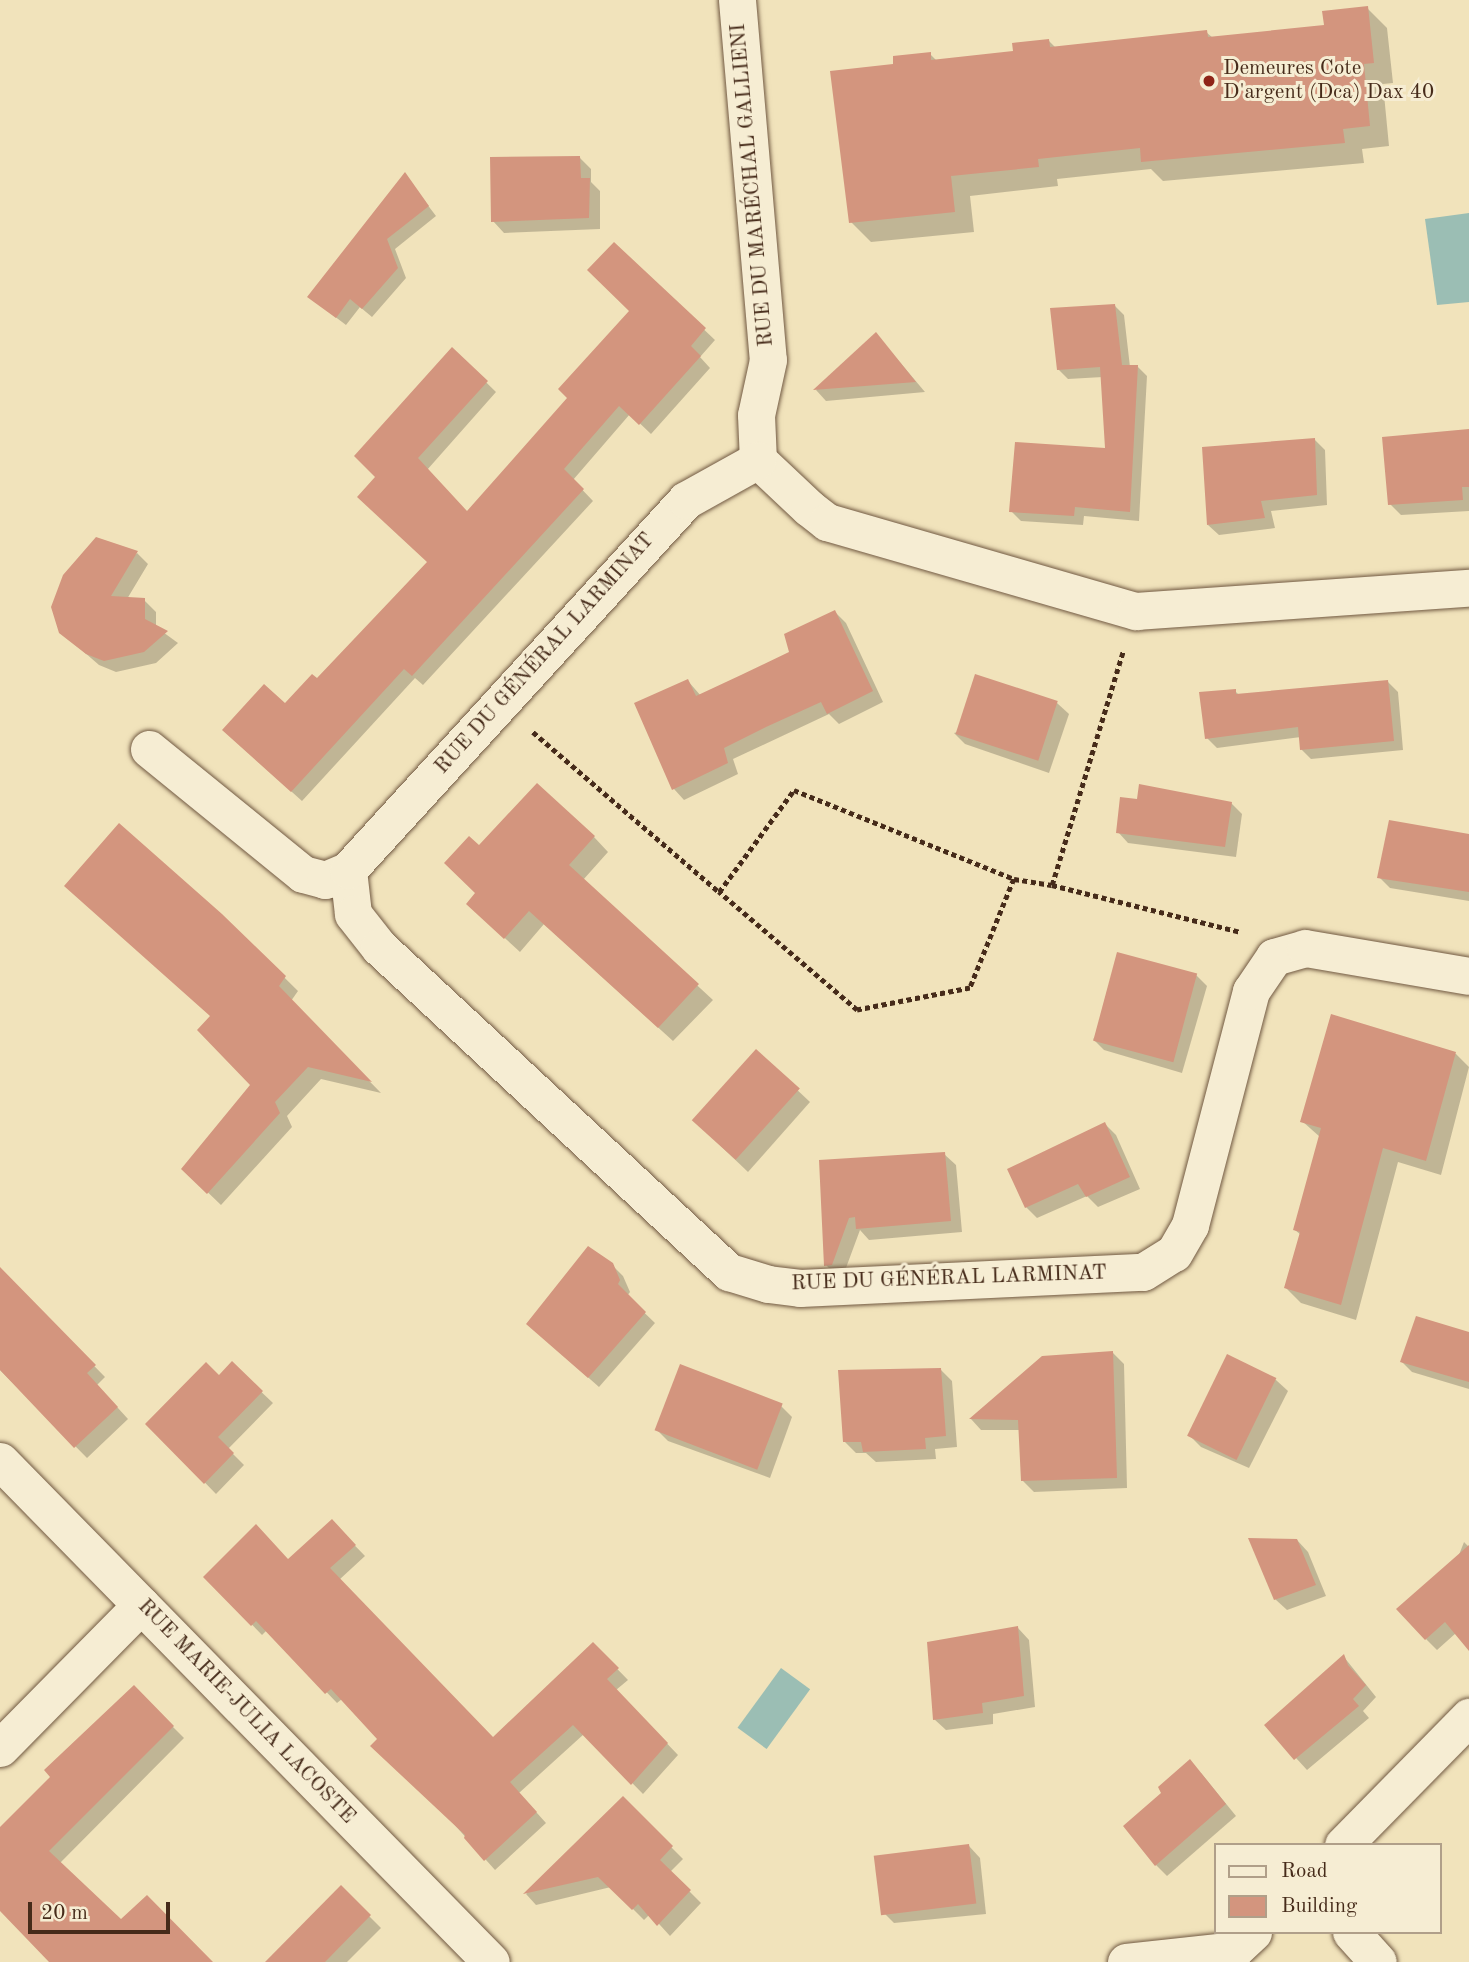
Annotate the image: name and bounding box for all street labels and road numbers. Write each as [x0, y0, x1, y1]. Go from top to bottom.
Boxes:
street label: RUE DU MARÉCHAL GALLIENI [726, 22, 780, 348]
street label: RUE DU GÉNÉRAL LARMINAT [430, 528, 660, 780]
street label: RUE DU GÉNÉRAL LARMINAT [791, 1261, 1107, 1297]
street label: RUE MARIE-JULIA LACOSTE [132, 1594, 360, 1830]

